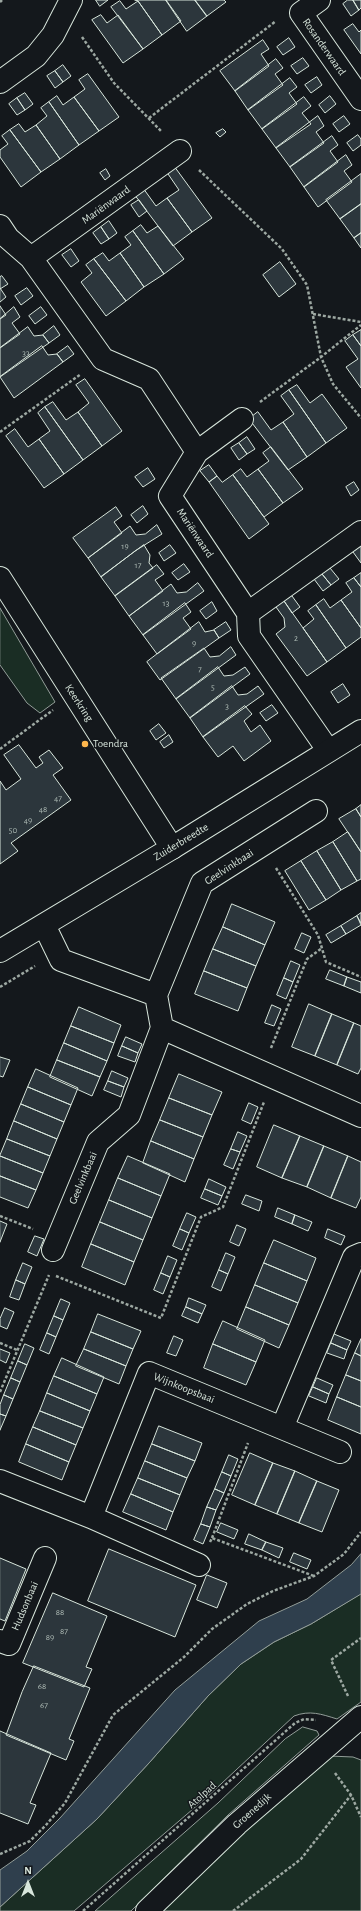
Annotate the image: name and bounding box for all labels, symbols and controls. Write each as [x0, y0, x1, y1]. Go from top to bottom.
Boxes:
street label: Rosanderwaard [299, 16, 349, 78]
street label: Mariënwaard [79, 183, 133, 227]
house number: 33 [22, 348, 30, 358]
street label: Mariënwaard [174, 506, 216, 560]
house number: 19 [121, 541, 129, 551]
house number: 17 [135, 560, 141, 570]
house number: 13 [163, 598, 169, 608]
house number: 2 [294, 633, 298, 643]
house number: 9 [192, 638, 196, 648]
house number: 7 [198, 664, 202, 674]
street label: Keerkring [62, 682, 96, 724]
house number: 5 [211, 682, 215, 692]
house number: 3 [225, 701, 229, 711]
place label: Toendra [93, 737, 128, 751]
marker: Toendra [80, 739, 90, 749]
house number: 47 [54, 793, 62, 803]
house number: 48 [39, 804, 47, 814]
house number: 49 [24, 815, 32, 825]
street label: Zuiderbreedte [151, 820, 211, 864]
house number: 50 [9, 825, 17, 835]
street label: Geelvinkbaai [202, 846, 256, 888]
street label: Geelvinkbaai [66, 1150, 100, 1206]
street label: Wijnkoopsbaai [151, 1370, 217, 1406]
street label: Hudsonbaai [9, 1579, 41, 1633]
house number: 88 [56, 1607, 64, 1617]
house number: 87 [60, 1626, 68, 1636]
house number: 89 [46, 1632, 54, 1642]
house number: 68 [38, 1681, 46, 1691]
house number: 67 [40, 1700, 48, 1710]
street label: Atolpad [185, 1779, 219, 1811]
street label: Groenedijk [230, 1790, 274, 1832]
north arrow [8, 1863, 48, 1903]
text: N [24, 1865, 32, 1876]

